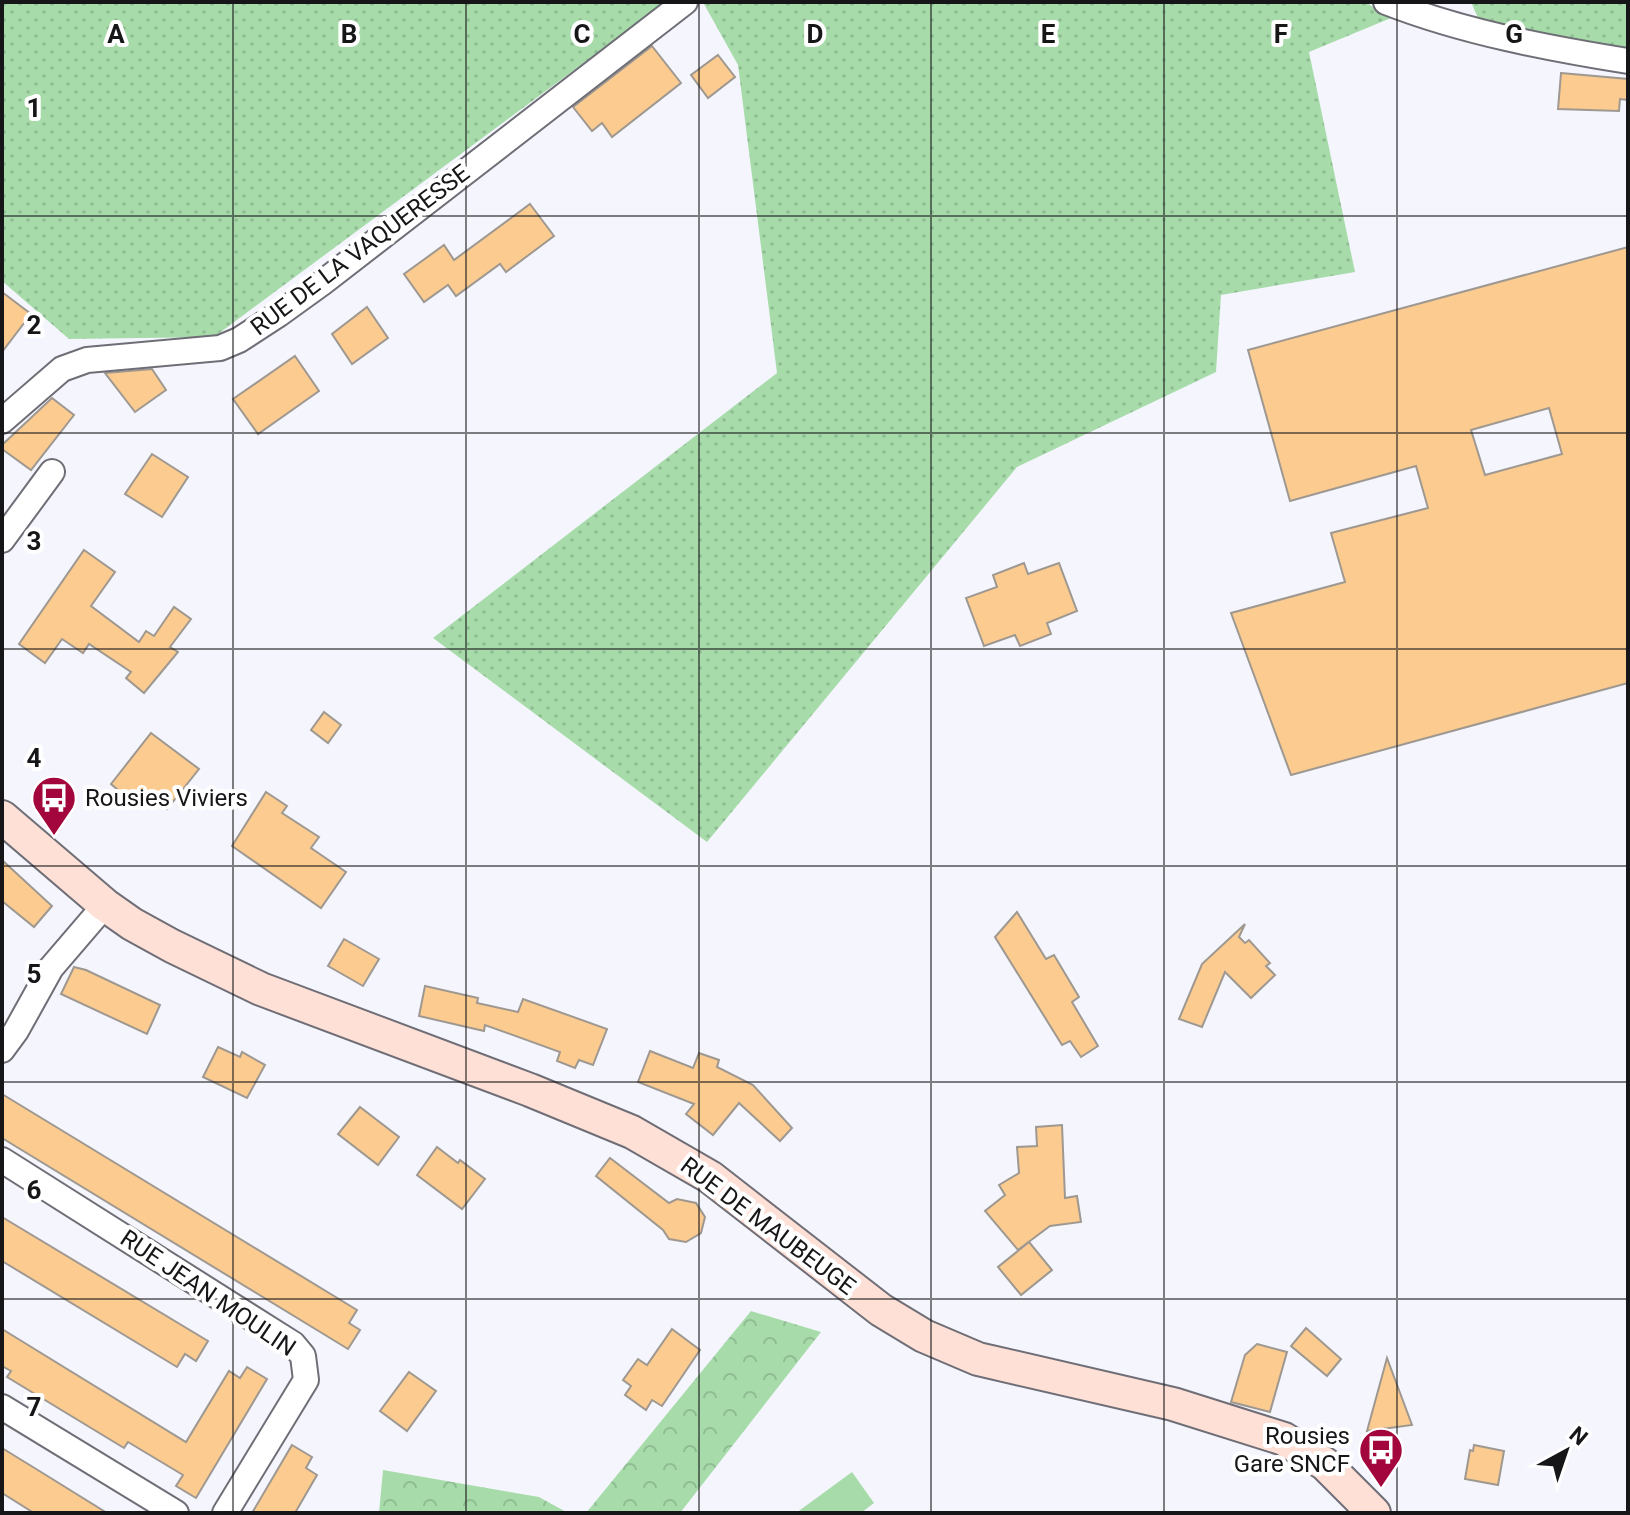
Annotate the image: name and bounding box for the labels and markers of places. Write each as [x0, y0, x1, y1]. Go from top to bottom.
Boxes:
bus stop icon: Rousies Viviers [30, 774, 78, 837]
place label: Rousies Viviers [85, 784, 248, 812]
place label: Rousies Gare SNCF [1234, 1422, 1350, 1478]
bus stop icon: Rousies Gare SNCF [1357, 1426, 1405, 1489]

